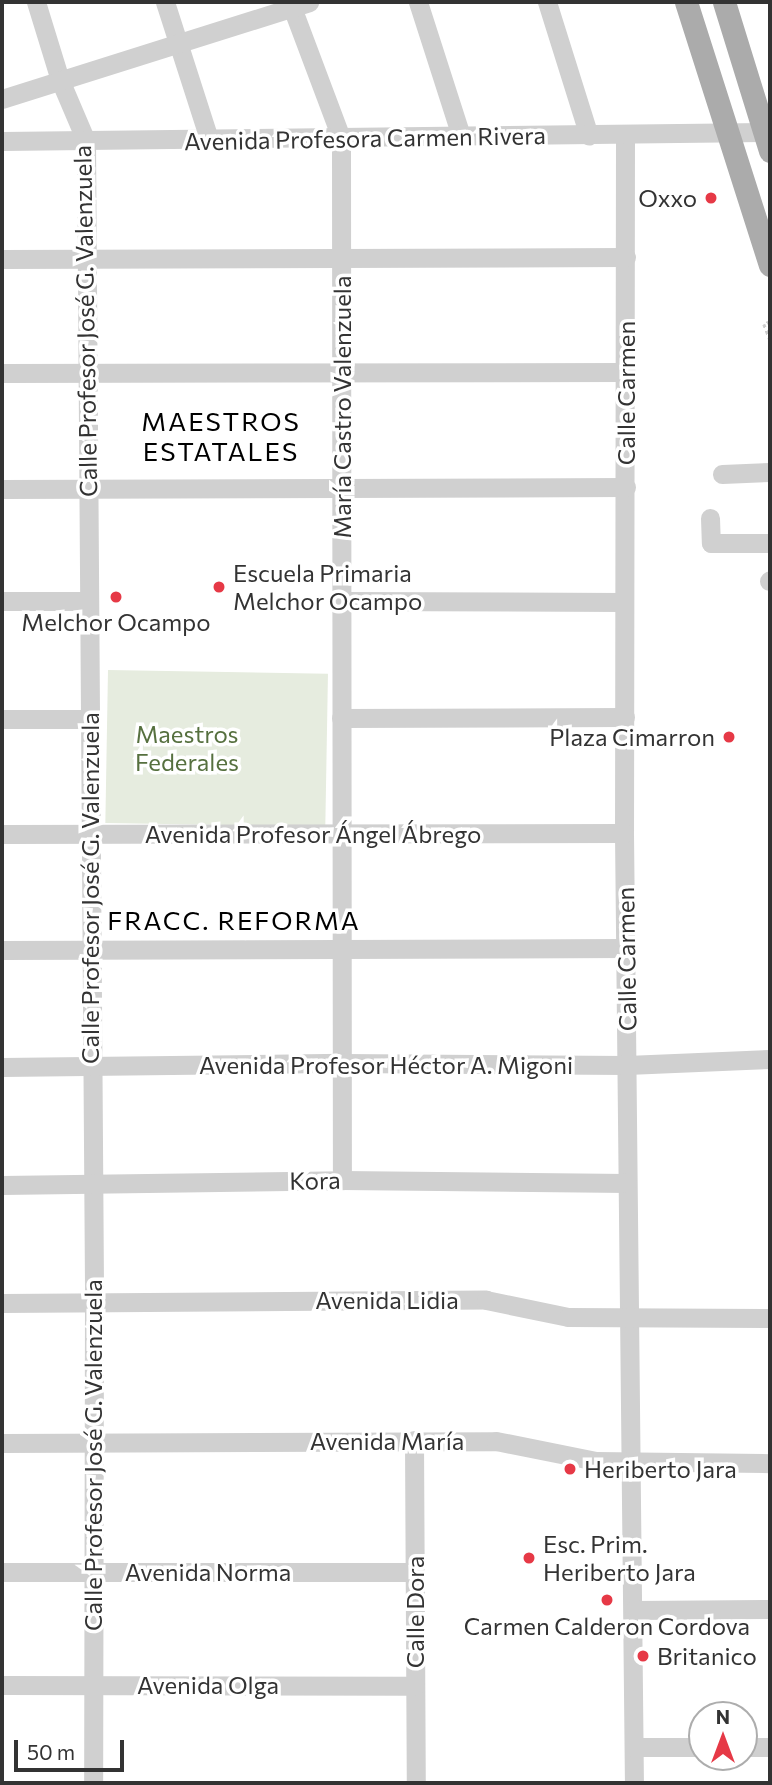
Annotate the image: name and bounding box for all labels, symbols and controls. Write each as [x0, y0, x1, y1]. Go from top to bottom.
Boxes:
street label: Avenida Profesora Carmen Rivera [184, 120, 546, 156]
street label: Calle Profesor José G. Valenzuela [68, 145, 102, 497]
place label: Oxxo [638, 184, 697, 212]
marker: Oxxo [703, 190, 719, 206]
street label: María Castro Valenzuela [328, 276, 356, 538]
street label: Calle Carmen [612, 321, 640, 465]
district label: MAESTROS ESTATALES [142, 405, 300, 466]
place label: Escuela Primaria Melchor Ocampo [233, 559, 422, 615]
marker: Escuela Primaria Melchor Ocampo [211, 579, 227, 595]
marker: Melchor Ocampo [108, 589, 124, 605]
place label: Melchor Ocampo [21, 608, 211, 636]
street label: Calle Profesor José G. Valenzuela [76, 712, 104, 1064]
park label: Maestros Federales [135, 720, 239, 776]
place label: Plaza Cimarron [549, 723, 715, 751]
marker: Plaza Cimarron [721, 729, 737, 745]
street label: Avenida Profesor Ángel Ábrego [145, 820, 481, 848]
street label: Calle Carmen [610, 887, 642, 1031]
district label: FRACC. REFORMA [109, 904, 359, 936]
street label: Avenida Profesor Héctor A. Migoni [199, 1051, 573, 1079]
street label: Kora [289, 1165, 341, 1195]
street label: Calle Profesor José G. Valenzuela [79, 1279, 107, 1631]
street label: Avenida Lidia [315, 1286, 459, 1314]
street label: Avenida María [310, 1427, 464, 1455]
place label: Heriberto Jara [584, 1455, 737, 1483]
marker: Heriberto Jara [562, 1461, 578, 1477]
place label: Esc. Prim. Heriberto Jara [543, 1530, 696, 1586]
marker: Esc. Prim. Heriberto Jara [521, 1550, 537, 1566]
street label: Calle Dora [401, 1556, 429, 1668]
street label: Avenida Norma [125, 1558, 291, 1586]
marker: Carmen Calderon Cordova [599, 1592, 615, 1608]
place label: Carmen Calderon Cordova [464, 1612, 750, 1640]
place label: Britanico [657, 1642, 757, 1670]
marker: Britanico [635, 1648, 651, 1664]
street label: Avenida Olga [137, 1671, 279, 1699]
north arrow [688, 1701, 758, 1771]
text: N [716, 1705, 730, 1728]
scale bar [18, 1726, 128, 1770]
text: 50 m [27, 1739, 75, 1764]

